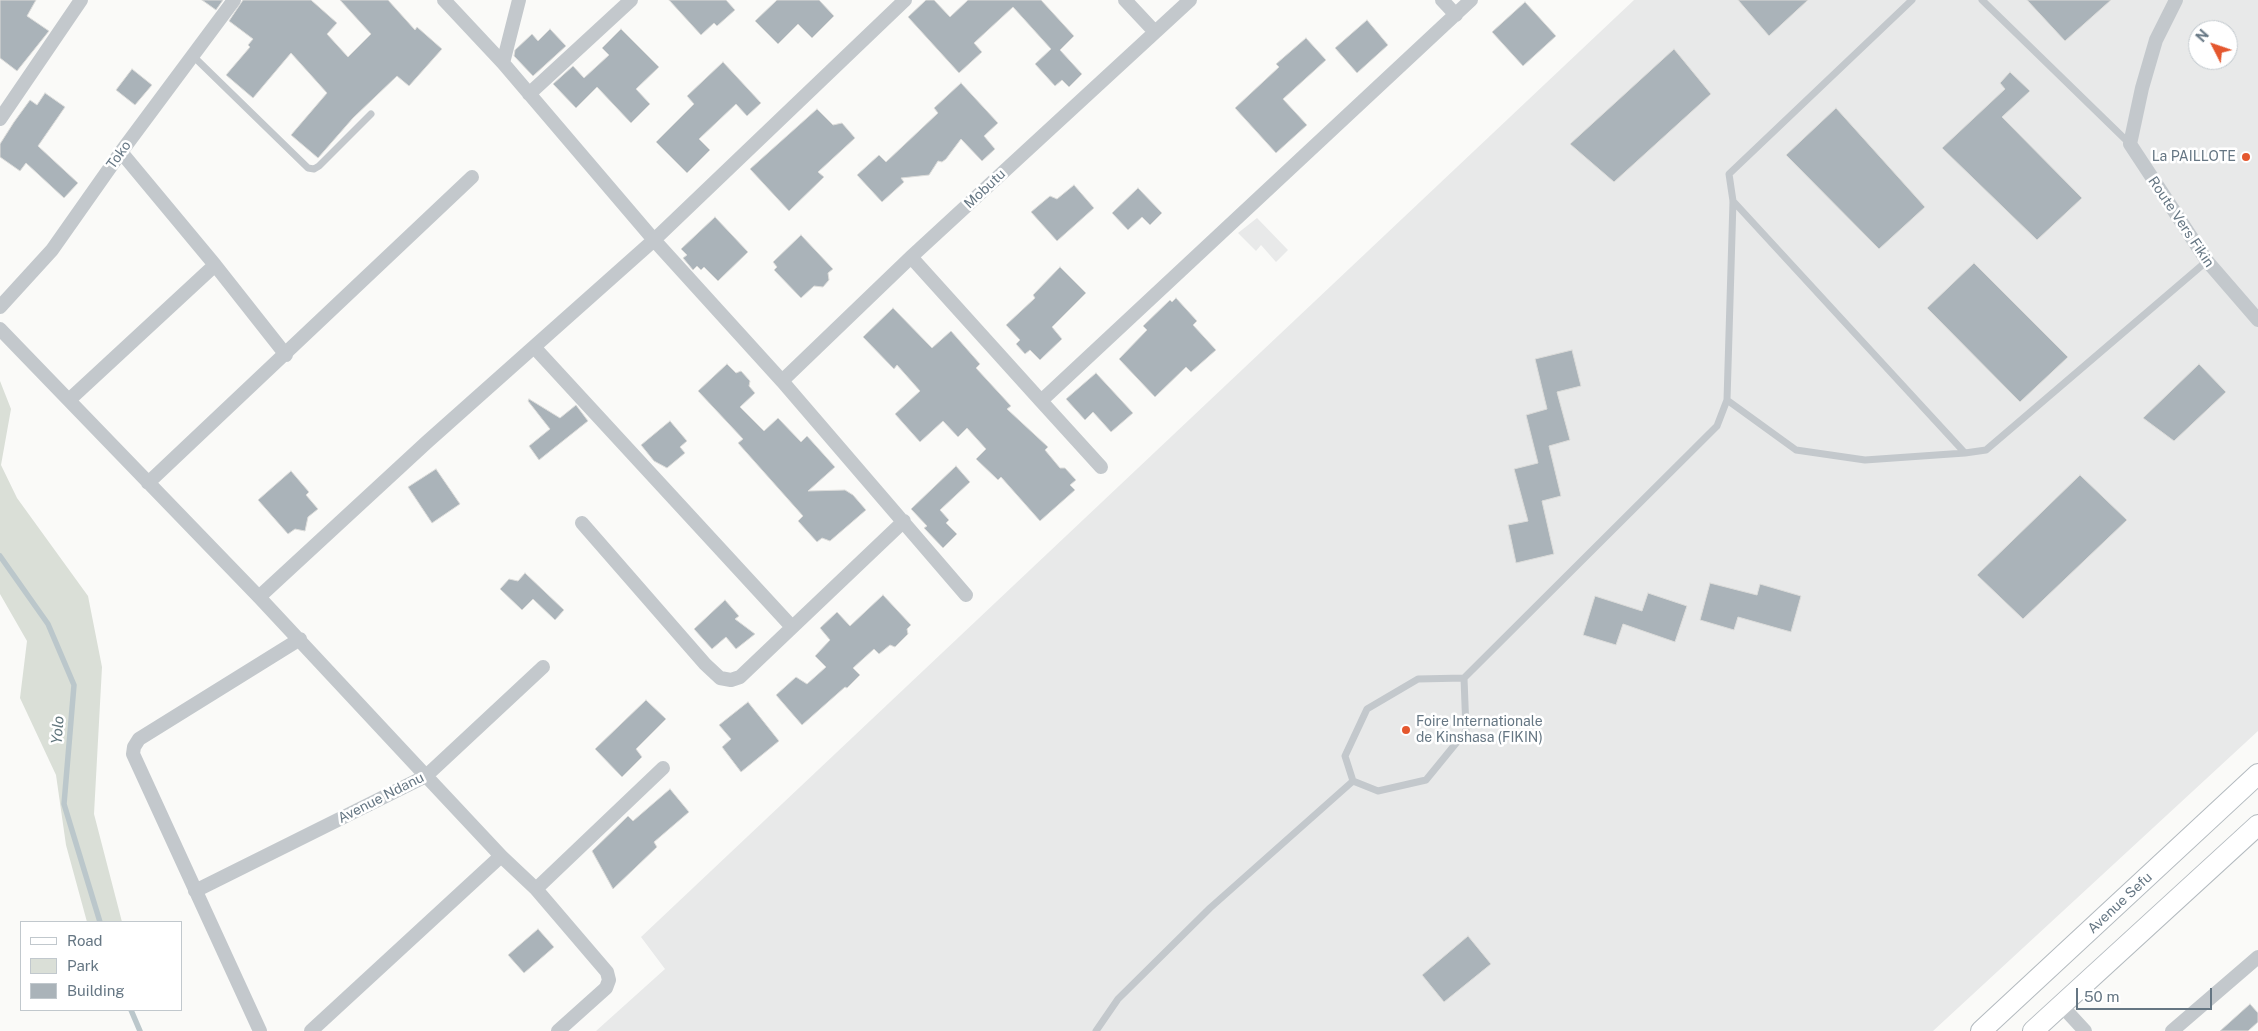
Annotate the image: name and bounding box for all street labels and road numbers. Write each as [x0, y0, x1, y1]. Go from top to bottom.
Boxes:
street label: Toko [103, 138, 135, 172]
street label: Mobutu [961, 166, 1009, 212]
street label: Route Vers Fikin [2144, 173, 2218, 271]
street label: Avenue Ndanu [335, 769, 427, 827]
street label: Avenue Sefu [2084, 869, 2156, 937]

